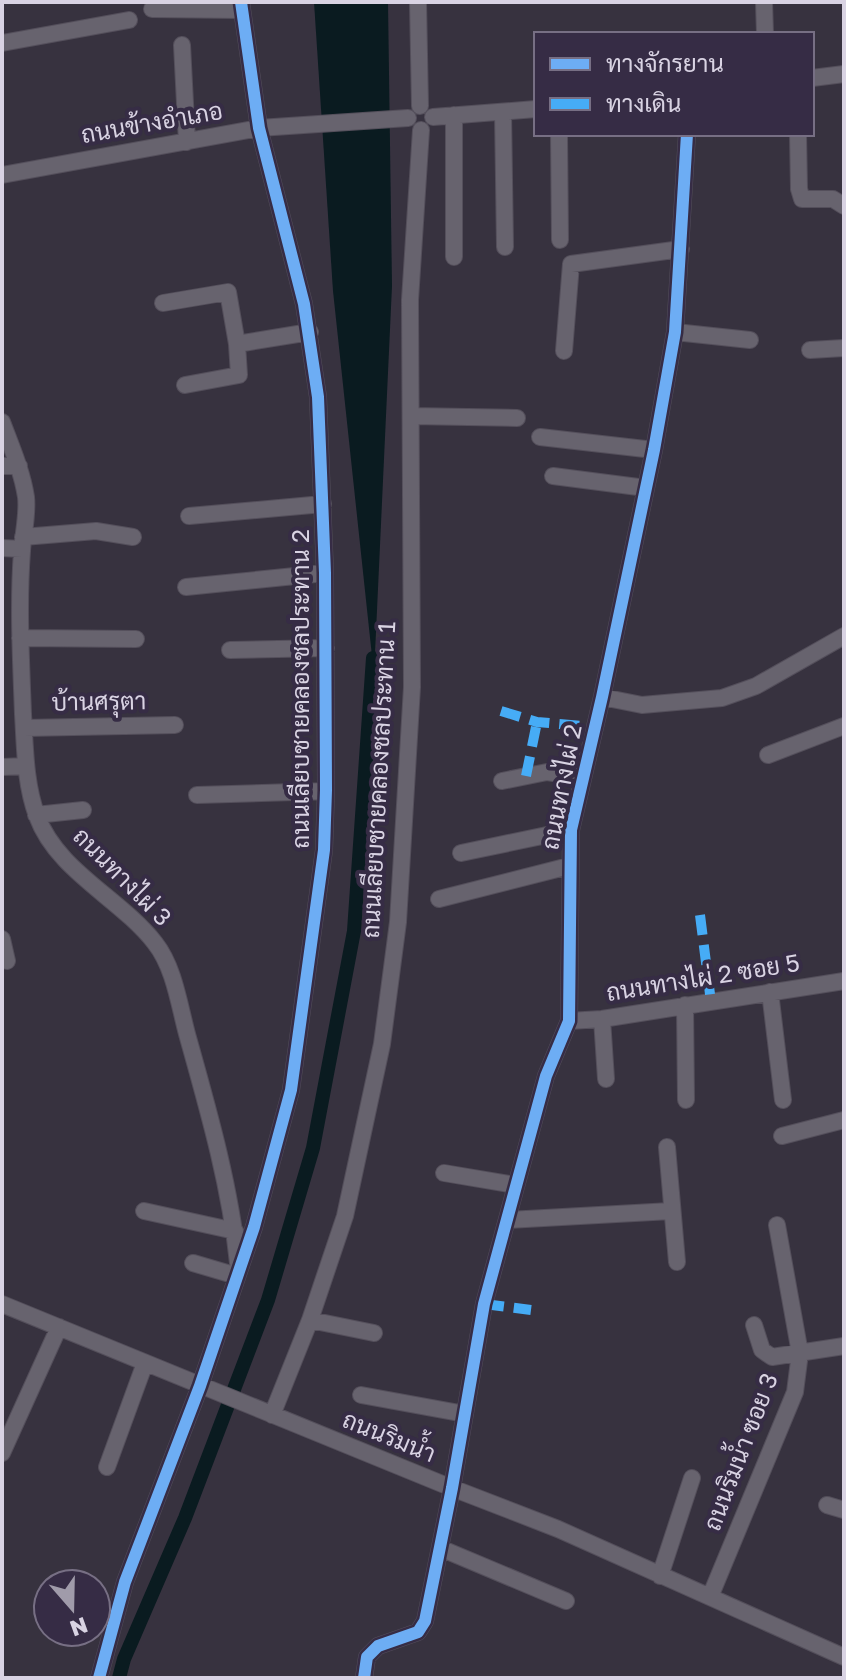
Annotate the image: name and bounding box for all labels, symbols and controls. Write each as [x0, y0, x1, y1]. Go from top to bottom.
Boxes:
legend [534, 32, 814, 136]
text: ทางจักรยาน [606, 48, 724, 77]
text: ทางเดิน [606, 88, 681, 117]
street label: ถนนข้างอำเภอ [79, 95, 225, 148]
street label: ถนนเลียบชายคลองชลประทาน 2 [285, 529, 314, 849]
street label: ถนนเลียบชายคลองชลประทาน 1 [355, 621, 400, 939]
street label: บ้านศรุตา [51, 685, 147, 719]
street label: ถนนทางไผ่ 2 [534, 722, 587, 852]
street label: ถนนทางไผ่ 3 [68, 821, 178, 931]
street label: ถนนทางไผ่ 2 ซอย 5 [604, 947, 802, 1006]
street label: ถนนริมน้ำ ซอย 3 [693, 1367, 783, 1534]
street label: ถนนริมน้ำ [339, 1400, 442, 1467]
north arrow [32, 1568, 112, 1648]
text: N [67, 1612, 91, 1643]

